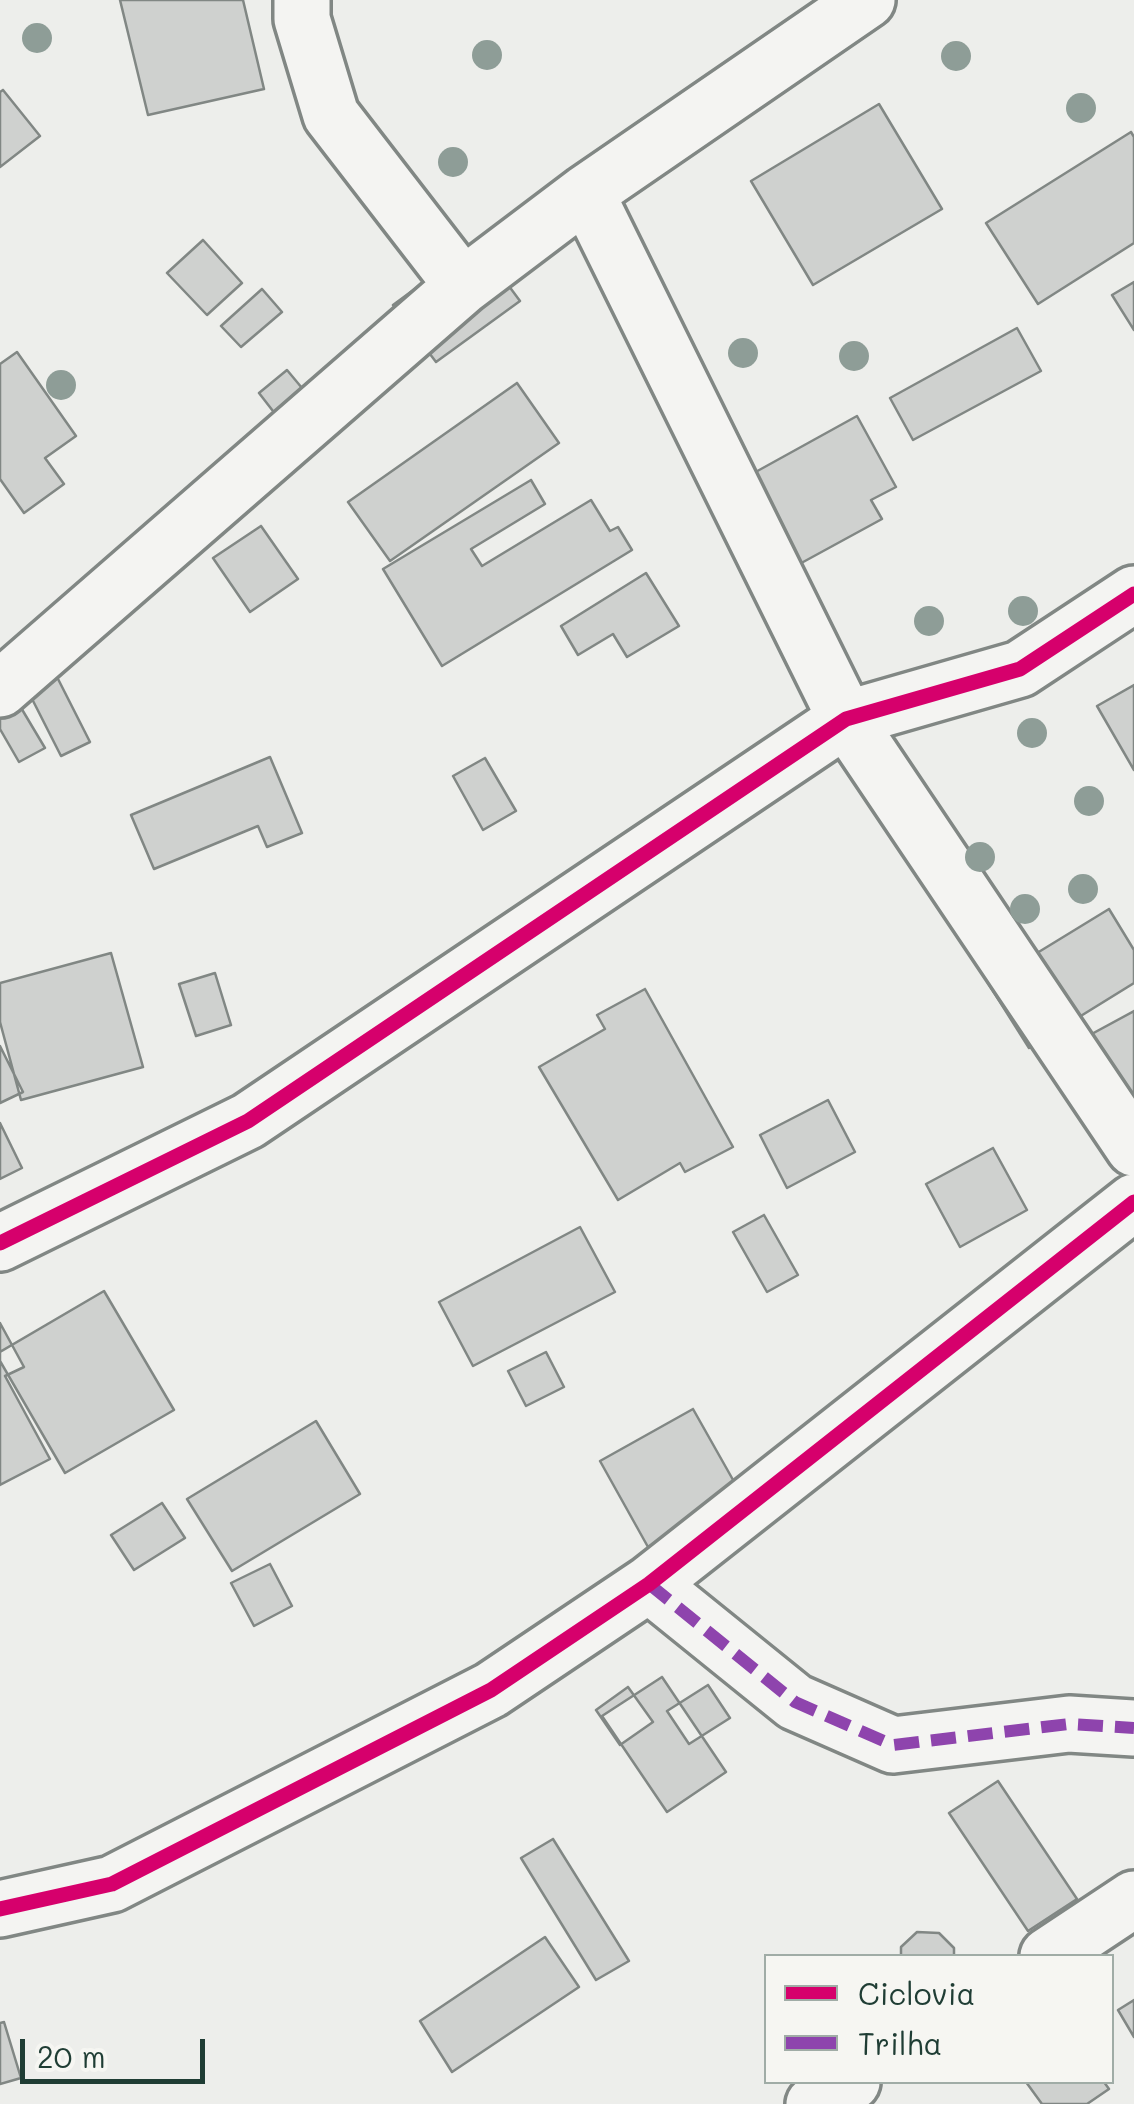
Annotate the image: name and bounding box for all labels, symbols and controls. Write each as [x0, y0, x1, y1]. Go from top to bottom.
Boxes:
legend [764, 1954, 1114, 2084]
text: Ciclovia [858, 1973, 975, 2013]
scale bar [25, 2019, 210, 2081]
text: Trilha [858, 2023, 942, 2063]
text: 20 m [37, 2036, 106, 2076]

